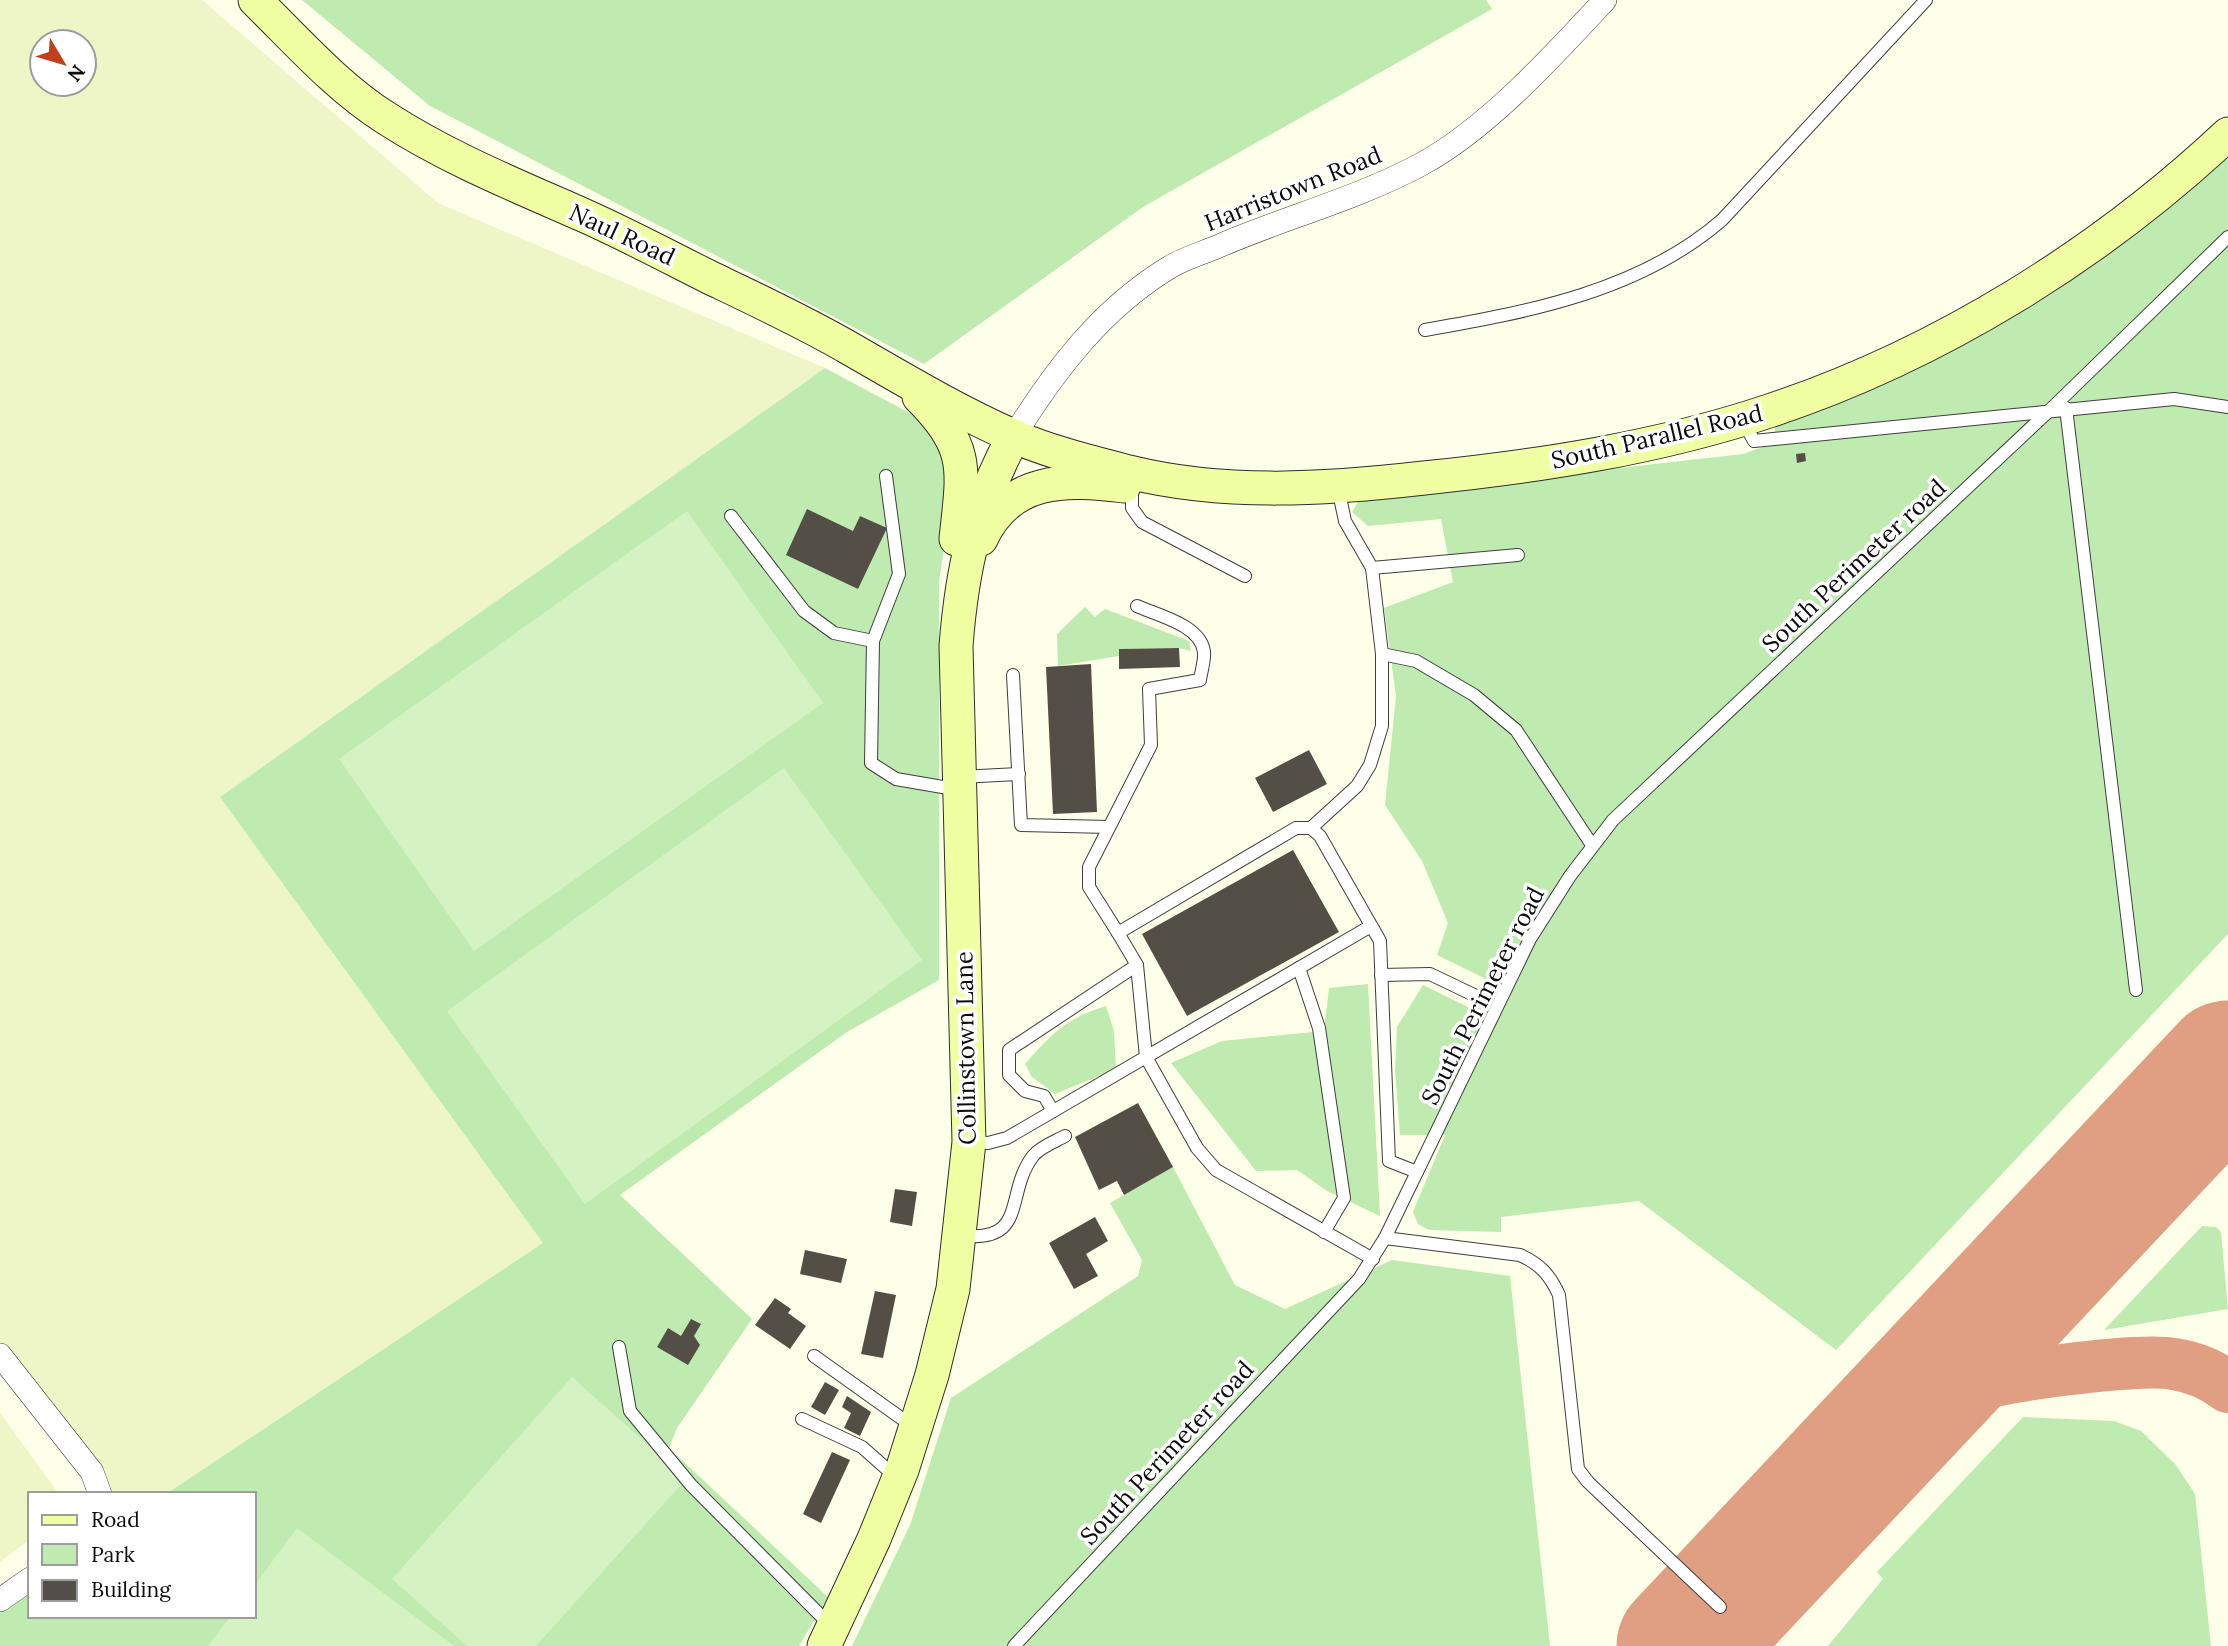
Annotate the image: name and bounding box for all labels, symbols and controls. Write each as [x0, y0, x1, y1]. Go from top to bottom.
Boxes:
north arrow [28, 28, 98, 98]
text: N [62, 60, 90, 87]
street label: Harristown Road [1200, 139, 1386, 238]
street label: Naul Road [564, 197, 680, 273]
street label: South Parallel Road [1548, 397, 1766, 476]
street label: South Perimeter road [1755, 472, 1952, 659]
street label: South Perimeter road [1414, 882, 1551, 1110]
street label: Collinstown Lane [948, 951, 983, 1145]
street label: South Perimeter road [1073, 1354, 1260, 1551]
legend [28, 1492, 256, 1618]
text: Road [91, 1506, 140, 1533]
text: Park [91, 1541, 135, 1568]
text: Building [91, 1576, 171, 1603]

